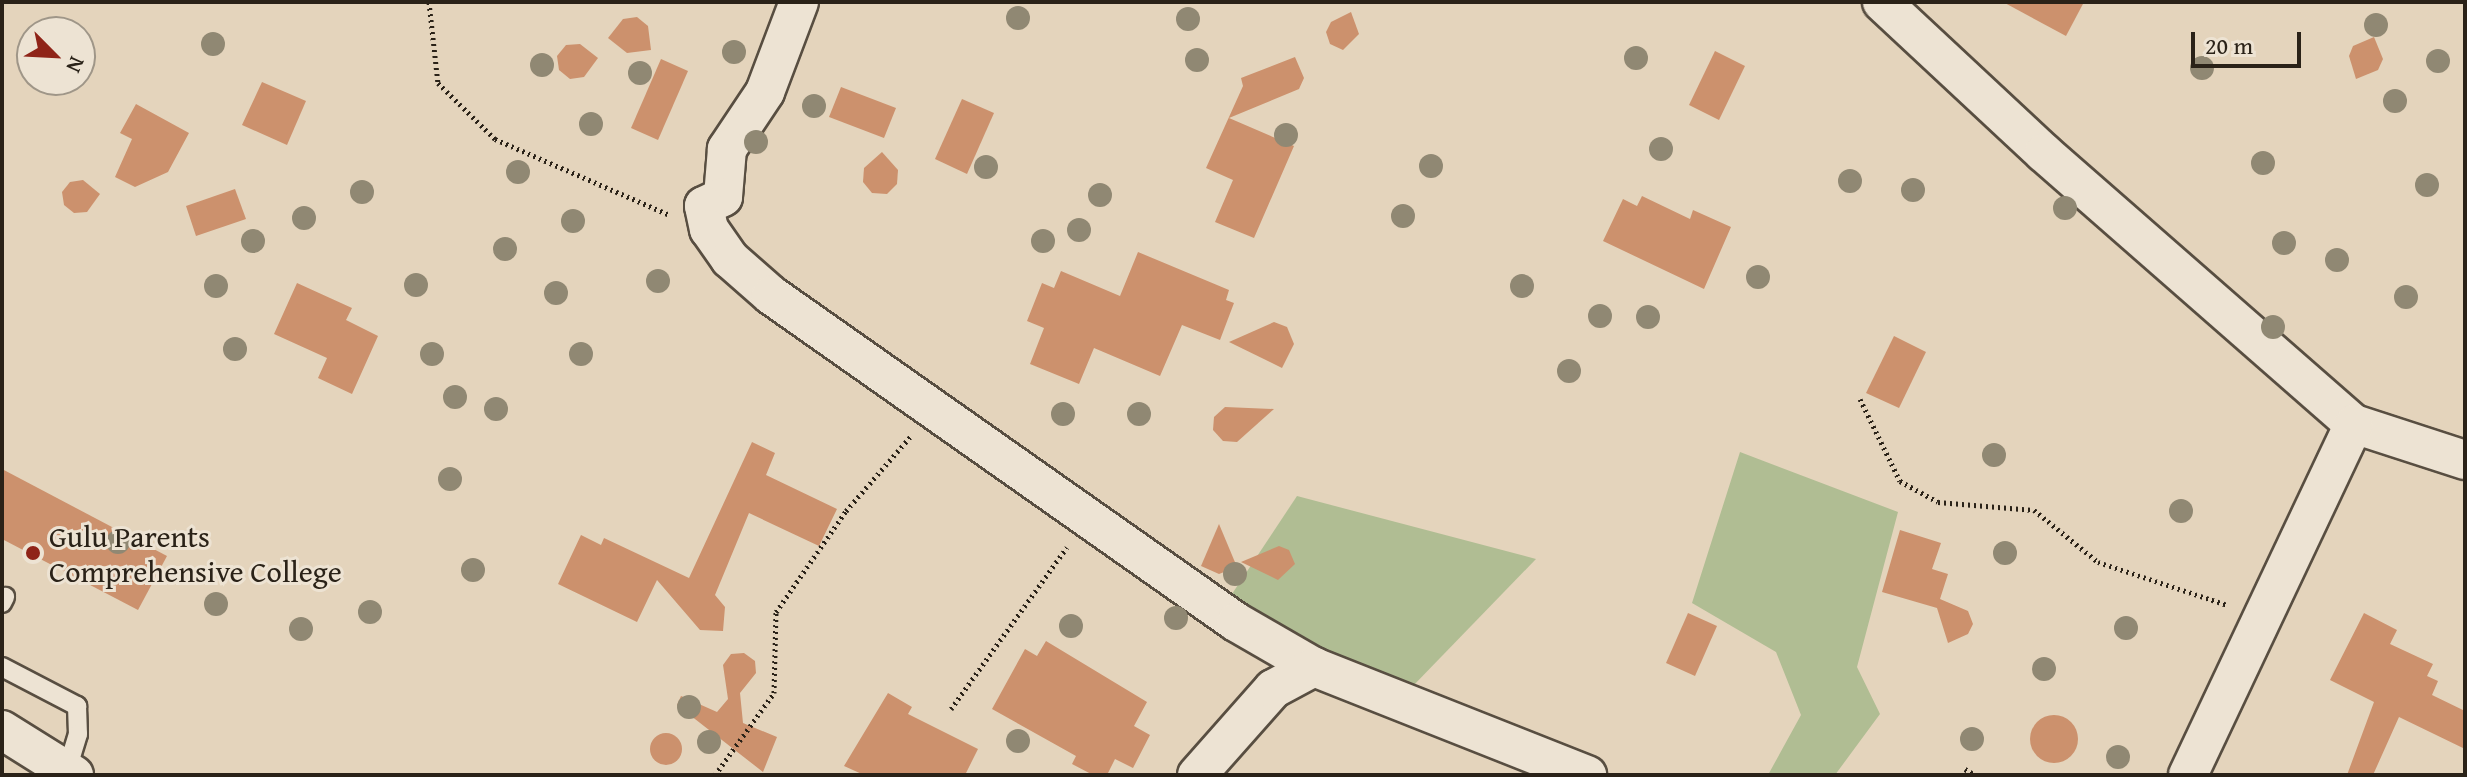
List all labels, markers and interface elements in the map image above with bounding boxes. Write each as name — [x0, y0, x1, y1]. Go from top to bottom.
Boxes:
north arrow — [16, 16, 96, 96]
scale bar — [2195, 16, 2305, 66]
text: 20 m — [2205, 28, 2253, 63]
text: N — [58, 52, 94, 78]
place label: Gulu Parents Comprehensive College — [49, 518, 342, 588]
marker: Gulu Parents Comprehensive College — [24, 544, 42, 562]

